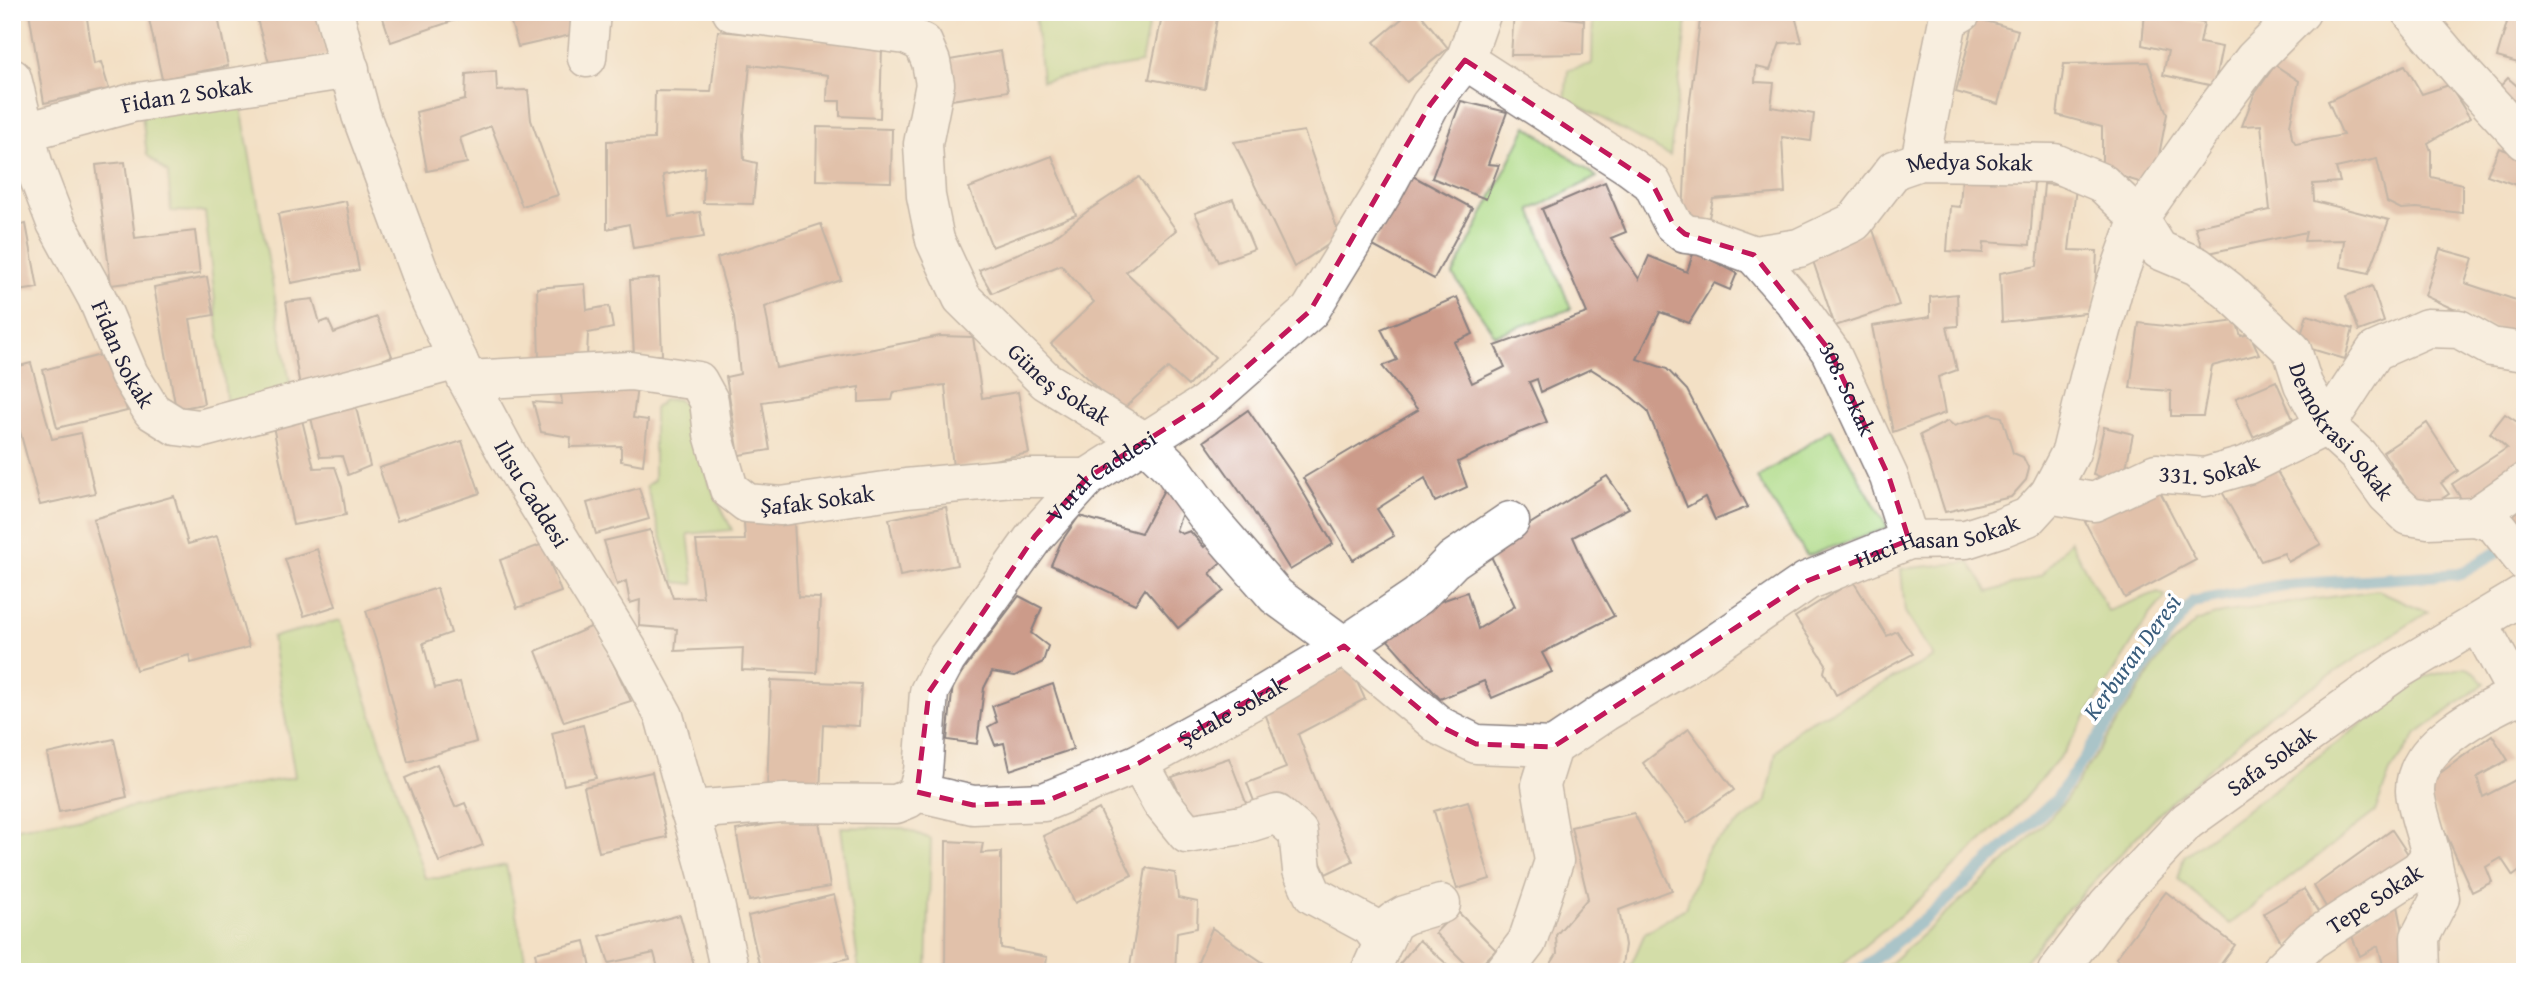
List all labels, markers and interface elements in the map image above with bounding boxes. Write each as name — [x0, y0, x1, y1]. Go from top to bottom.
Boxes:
street label: Fidan 2 Sokak — [117, 67, 255, 121]
street label: Medya Sokak — [1902, 143, 2033, 181]
street label: Fidan Sokak — [84, 295, 163, 414]
street label: 308. Sokak — [1812, 334, 1885, 441]
street label: Güneş Sokak — [1001, 335, 1117, 433]
street label: Demokrasi Sokak — [2281, 358, 2403, 507]
street label: Vural Caddesi — [1038, 421, 1163, 529]
street label: Ilısu Caddesi — [486, 434, 578, 554]
street label: 331. Sokak — [2158, 444, 2265, 493]
street label: Şafak Sokak — [759, 476, 877, 522]
street label: Haci Hasan Sokak — [1850, 505, 2024, 576]
water label: Kerburan Deresi — [2073, 587, 2189, 728]
street label: Şelale Sokak — [1172, 667, 1293, 754]
street label: Safa Sokak — [2220, 717, 2322, 804]
street label: Tepe Sokak — [2320, 855, 2429, 942]

